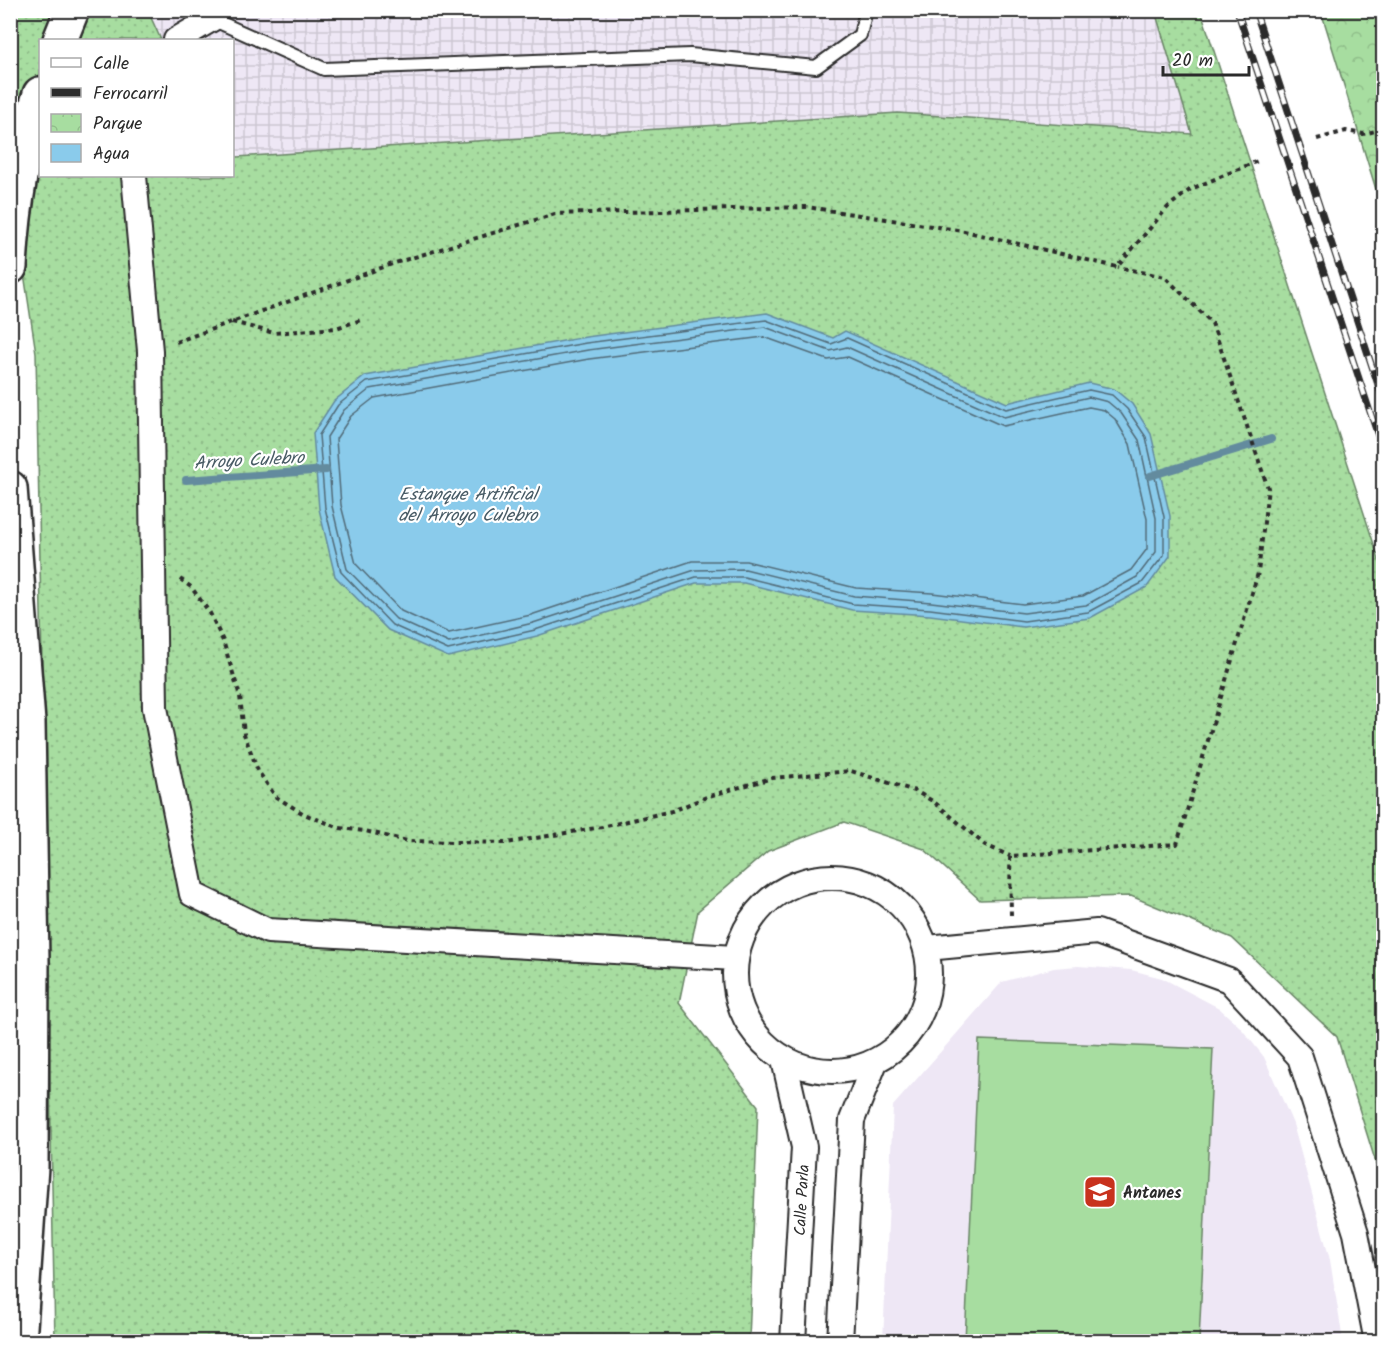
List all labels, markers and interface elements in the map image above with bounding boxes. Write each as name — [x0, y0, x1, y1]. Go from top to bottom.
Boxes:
legend — [39, 39, 234, 177]
scale bar — [1163, 39, 1248, 77]
text: 20 m — [1172, 47, 1213, 76]
text: Calle — [93, 50, 129, 79]
text: Ferrocarril — [93, 80, 168, 109]
text: Parque — [93, 110, 142, 139]
text: Agua — [93, 140, 130, 169]
water label: Arroyo Culebro — [193, 444, 307, 479]
water label: Estanque Artificial del Arroyo Culebro — [398, 481, 541, 531]
street label: Calle Parla — [788, 1164, 817, 1236]
school or university icon: Antanes — [1082, 1174, 1118, 1210]
place label: Antanes — [1123, 1181, 1182, 1206]

